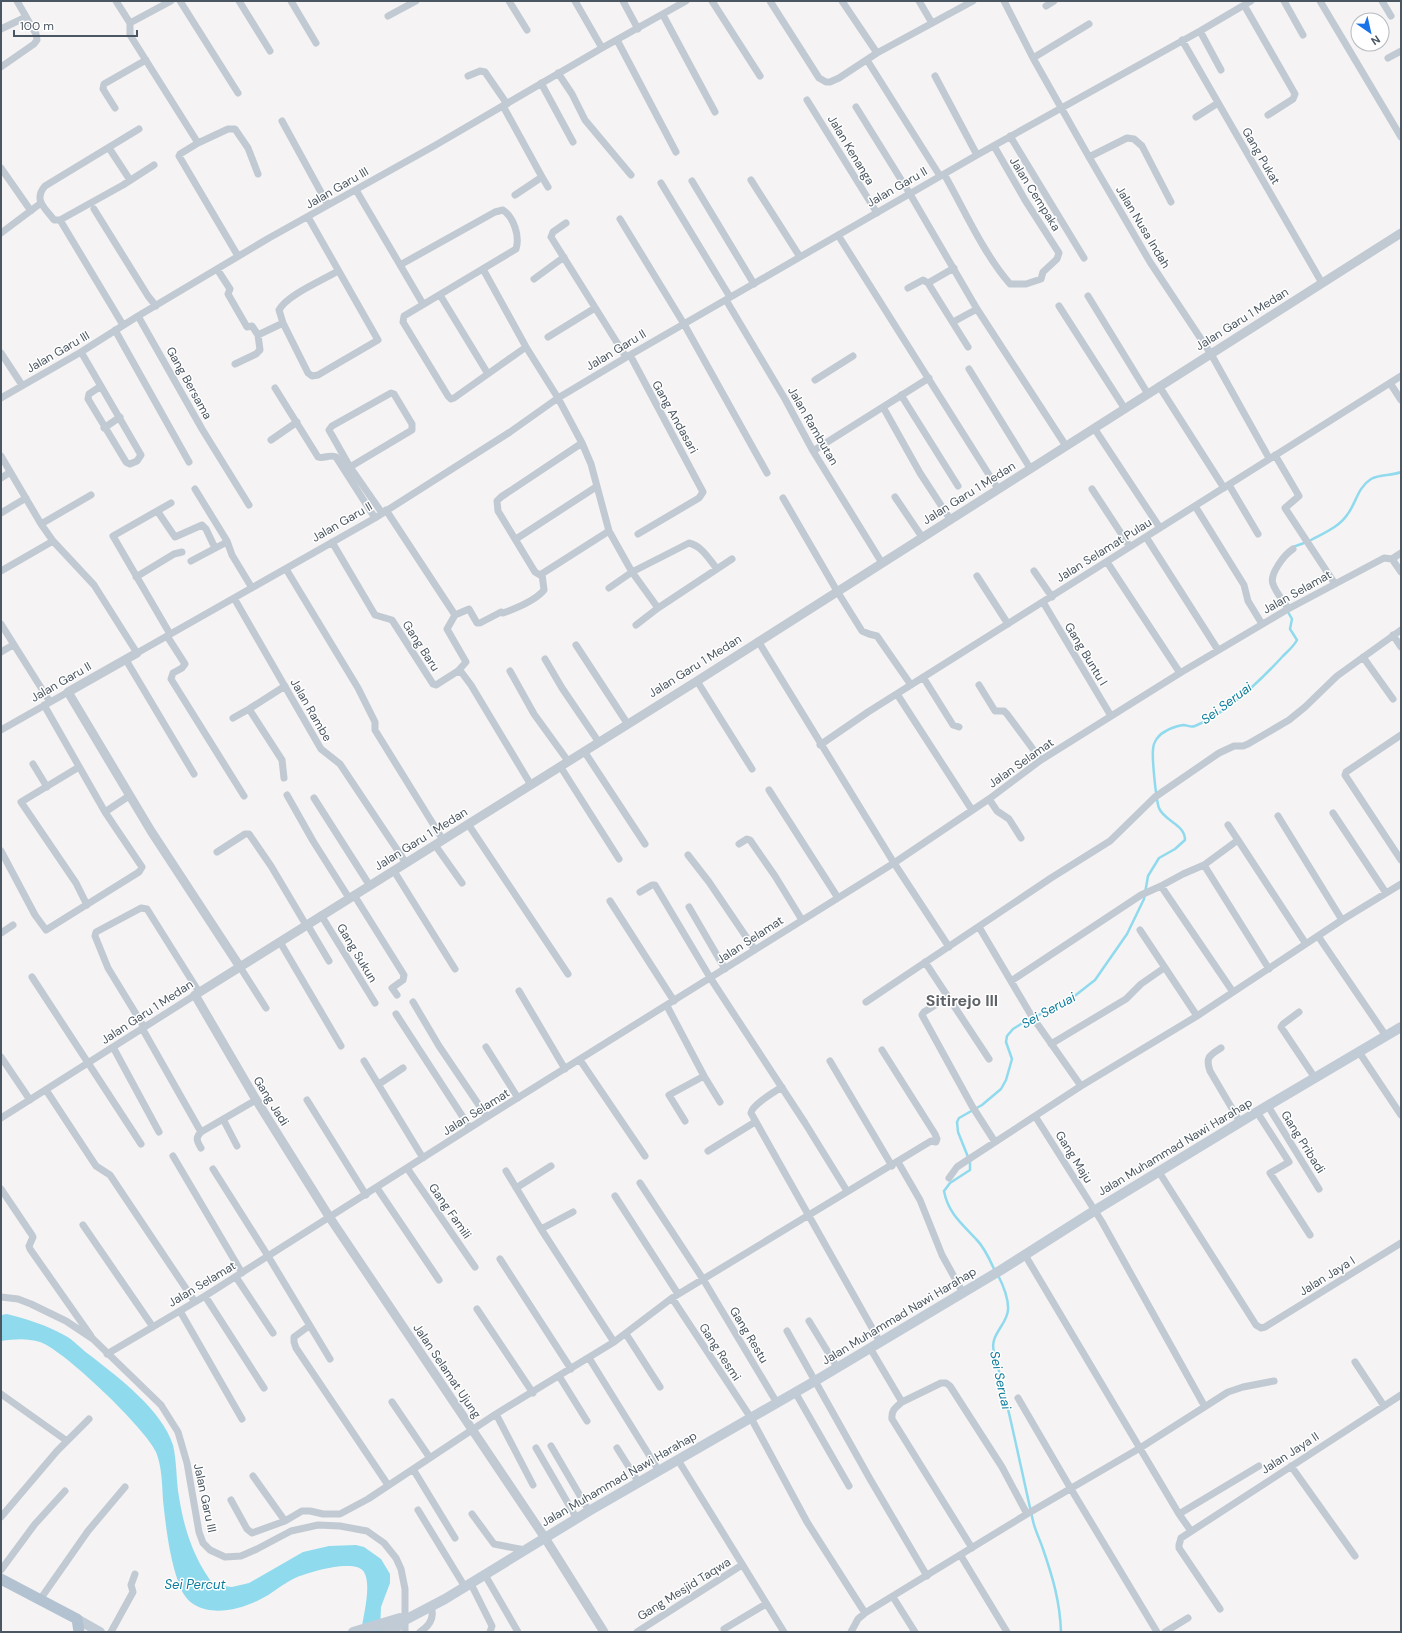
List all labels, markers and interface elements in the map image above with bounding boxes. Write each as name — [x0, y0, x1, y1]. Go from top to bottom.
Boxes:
scale bar — [14, 12, 137, 38]
north arrow — [1350, 12, 1390, 52]
text: 100 m — [20, 18, 54, 34]
text: N — [1368, 32, 1383, 48]
street label: Jalan Kenanga — [824, 112, 878, 188]
street label: Gang Pukat — [1238, 125, 1284, 188]
street label: Jalan Cempaka — [1006, 154, 1064, 234]
street label: Jalan Garu III — [303, 163, 371, 213]
street label: Jalan Garu II — [864, 163, 930, 211]
street label: Jalan Nusa Indah — [1112, 183, 1174, 271]
street label: Jalan Garu 1 Medan — [1192, 284, 1292, 354]
street label: Jalan Garu II — [583, 326, 649, 374]
street label: Jalan Garu III — [24, 327, 92, 377]
street label: Gang Bersama — [162, 344, 216, 422]
street label: Gang Andasari — [648, 378, 702, 456]
street label: Jalan Rambutan — [784, 384, 842, 468]
street label: Jalan Garu 1 Medan — [919, 458, 1019, 528]
street label: Jalan Garu II — [309, 498, 375, 546]
street label: Jalan Selamat Pulau — [1053, 514, 1155, 586]
street label: Jalan Selamat — [1260, 566, 1335, 618]
street label: Gang Baru — [399, 618, 443, 675]
street label: Gang Buntu I — [1061, 619, 1111, 689]
street label: Jalan Garu 1 Medan — [645, 631, 745, 701]
street label: Jalan Garu II — [28, 658, 94, 706]
street label: Jalan Rambe — [286, 676, 336, 745]
water label: Sei Seruai — [1197, 678, 1256, 728]
street label: Jalan Selamat — [985, 734, 1057, 792]
street label: Jalan Garu 1 Medan — [371, 804, 471, 874]
street label: Jalan Selamat — [714, 912, 787, 968]
street label: Gang Sukun — [333, 921, 381, 986]
street label: Jalan Garu 1 Medan — [98, 976, 196, 1048]
water label: Sei Seruai — [1018, 988, 1079, 1032]
district label: Sitirejo III — [926, 990, 998, 1011]
street label: Gang Jadi — [250, 1073, 293, 1129]
street label: Jalan Selamat — [439, 1085, 513, 1139]
street label: Jalan Muhammad Nawi Harahap — [1095, 1094, 1255, 1200]
street label: Gang Pribadi — [1277, 1108, 1329, 1176]
street label: Gang Maju — [1052, 1128, 1096, 1186]
street label: Gang Famili — [425, 1180, 475, 1242]
street label: Jalan Jaya I — [1296, 1253, 1358, 1299]
street label: Jalan Selamat — [165, 1257, 239, 1311]
street label: Jalan Muhammad Nawi Harahap — [819, 1263, 979, 1369]
street label: Gang Restu — [726, 1304, 772, 1366]
street label: Gang Resmi — [695, 1320, 745, 1384]
street label: Jalan Selamat Ujung — [409, 1321, 485, 1422]
water label: Sei Seruai — [986, 1349, 1015, 1412]
street label: Jalan Muhammad Nawi Harahap — [538, 1428, 700, 1530]
street label: Jalan Jaya II — [1258, 1428, 1322, 1478]
street label: Jalan Garu III — [190, 1462, 220, 1534]
street label: Gang Mesjid Taqwa — [634, 1554, 734, 1624]
water label: Sei Percut — [164, 1576, 227, 1593]

